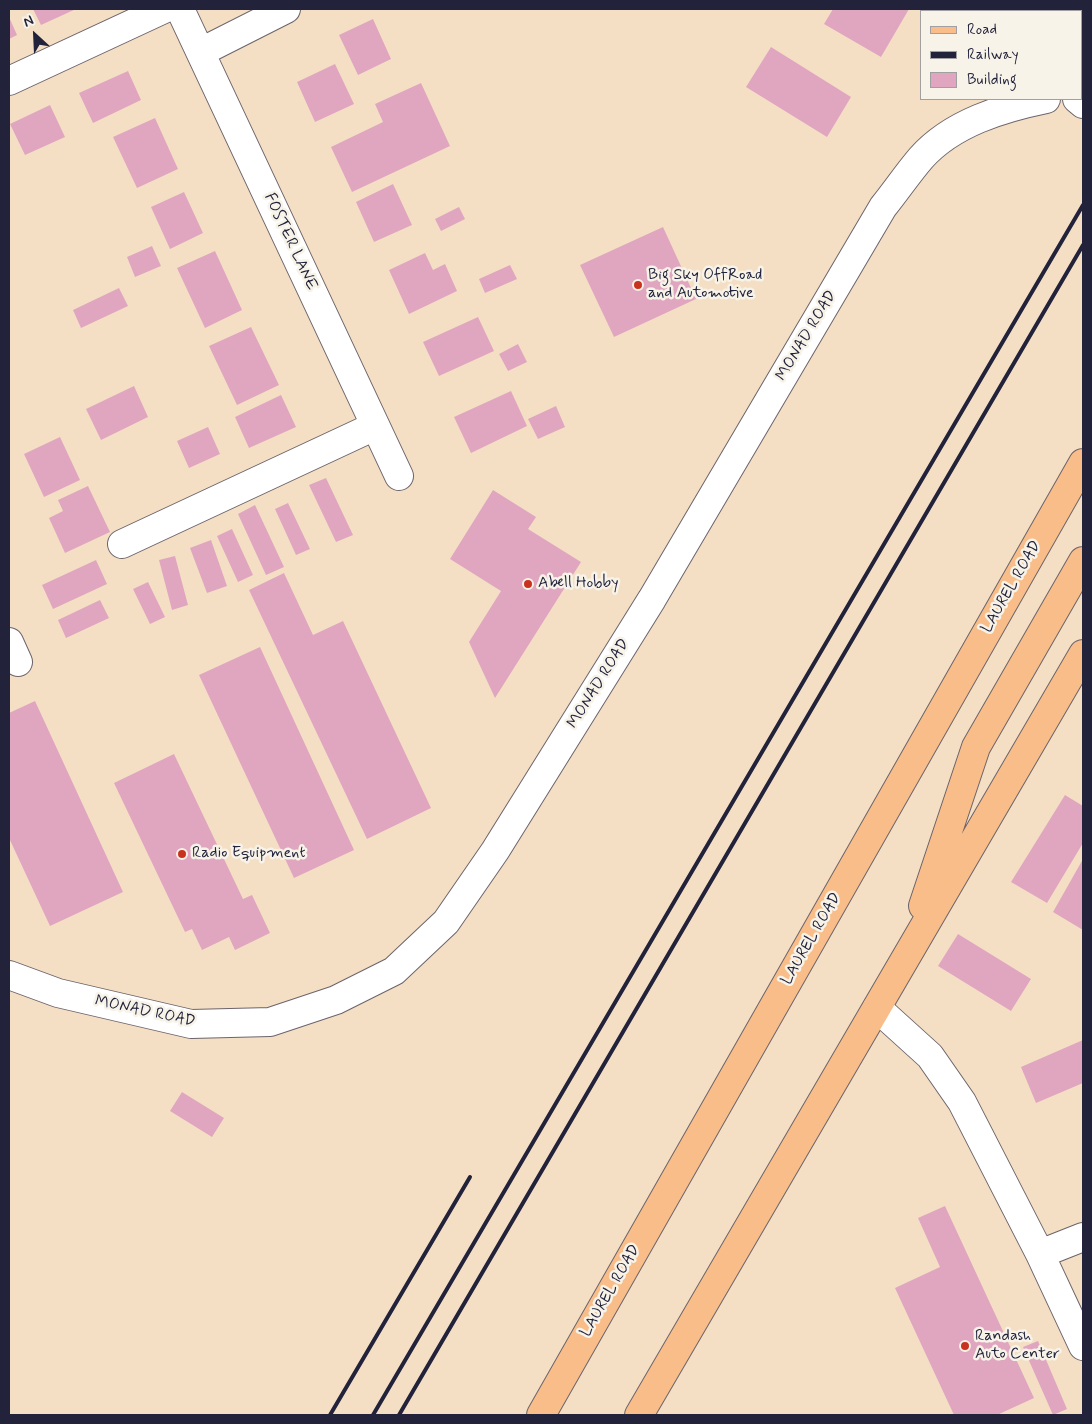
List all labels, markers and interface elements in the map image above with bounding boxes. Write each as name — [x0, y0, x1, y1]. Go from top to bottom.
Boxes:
north arrow — [10, 10, 60, 60]
legend — [920, 10, 1082, 100]
text: N — [21, 11, 37, 32]
text: Road — [967, 20, 997, 40]
text: Railway — [967, 45, 1019, 65]
text: Building — [967, 70, 1017, 90]
street label: FOSTER LANE — [259, 190, 321, 294]
place label: Big Sky OffRoad and Automotive — [648, 266, 762, 304]
marker: Big Sky OffRoad and Automotive — [632, 279, 644, 291]
street label: MONAD ROAD — [772, 287, 842, 385]
street label: LAUREL ROAD — [978, 537, 1046, 637]
place label: Abell Hobby — [538, 574, 619, 594]
marker: Abell Hobby — [522, 578, 534, 590]
street label: MONAD ROAD — [564, 636, 634, 732]
place label: Radio Equipment — [192, 844, 305, 864]
marker: Radio Equipment — [176, 848, 188, 860]
street label: LAUREL ROAD — [778, 889, 846, 989]
street label: MONAD ROAD — [93, 992, 197, 1032]
street label: LAUREL ROAD — [577, 1241, 645, 1341]
place label: Randash Auto Center — [975, 1327, 1060, 1365]
marker: Randash Auto Center — [959, 1340, 971, 1352]

